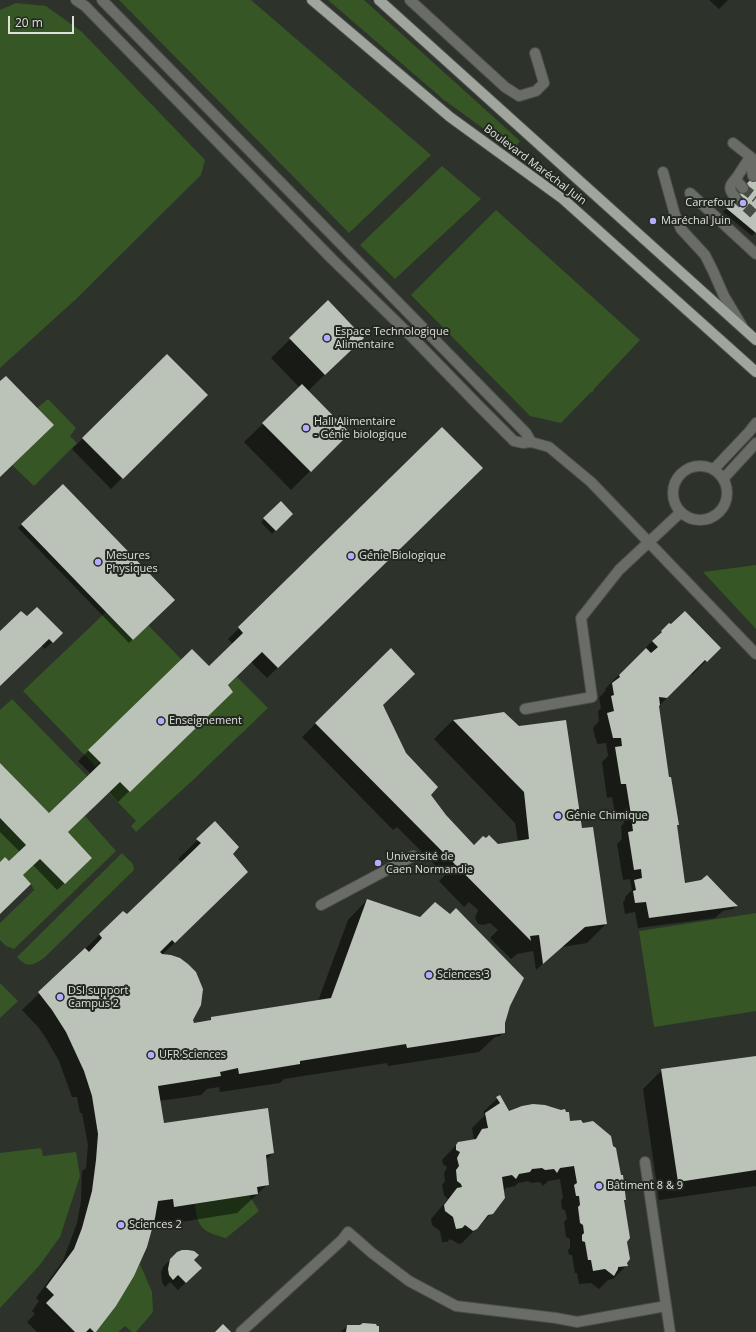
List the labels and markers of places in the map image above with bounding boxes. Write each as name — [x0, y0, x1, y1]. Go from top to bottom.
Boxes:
place label: Carrefour — [685, 196, 735, 210]
marker: Carrefour — [738, 198, 748, 208]
place label: Maréchal Juin — [661, 214, 731, 228]
marker: Maréchal Juin — [648, 216, 658, 226]
place label: Espace Technologique Alimentaire — [335, 325, 449, 351]
marker: Espace Technologique Alimentaire — [322, 333, 332, 343]
place label: Hall Alimentaire - Génie biologique — [314, 415, 407, 441]
marker: Hall Alimentaire - Génie biologique — [301, 423, 311, 433]
place label: Mesures Physiques — [106, 549, 158, 575]
place label: Génie Biologique — [359, 549, 446, 563]
marker: Génie Biologique — [346, 551, 356, 561]
marker: Mesures Physiques — [93, 557, 103, 567]
place label: Enseignement — [169, 714, 242, 728]
marker: Enseignement — [156, 716, 166, 726]
place label: Génie Chimique — [566, 809, 648, 823]
marker: Génie Chimique — [553, 811, 563, 821]
place label: Université de Caen Normandie — [386, 850, 473, 876]
marker: Université de Caen Normandie — [373, 858, 383, 868]
place label: Sciences 3 — [437, 968, 490, 982]
marker: Sciences 3 — [424, 970, 434, 980]
place label: DSI support Campus 2 — [68, 984, 128, 1010]
marker: DSI support Campus 2 — [55, 992, 65, 1002]
place label: UFR Sciences — [159, 1048, 226, 1062]
marker: UFR Sciences — [146, 1050, 156, 1060]
place label: Bâtiment 8 & 9 — [607, 1179, 683, 1193]
marker: Bâtiment 8 & 9 — [594, 1181, 604, 1191]
place label: Sciences 2 — [129, 1218, 182, 1232]
marker: Sciences 2 — [116, 1220, 126, 1230]

